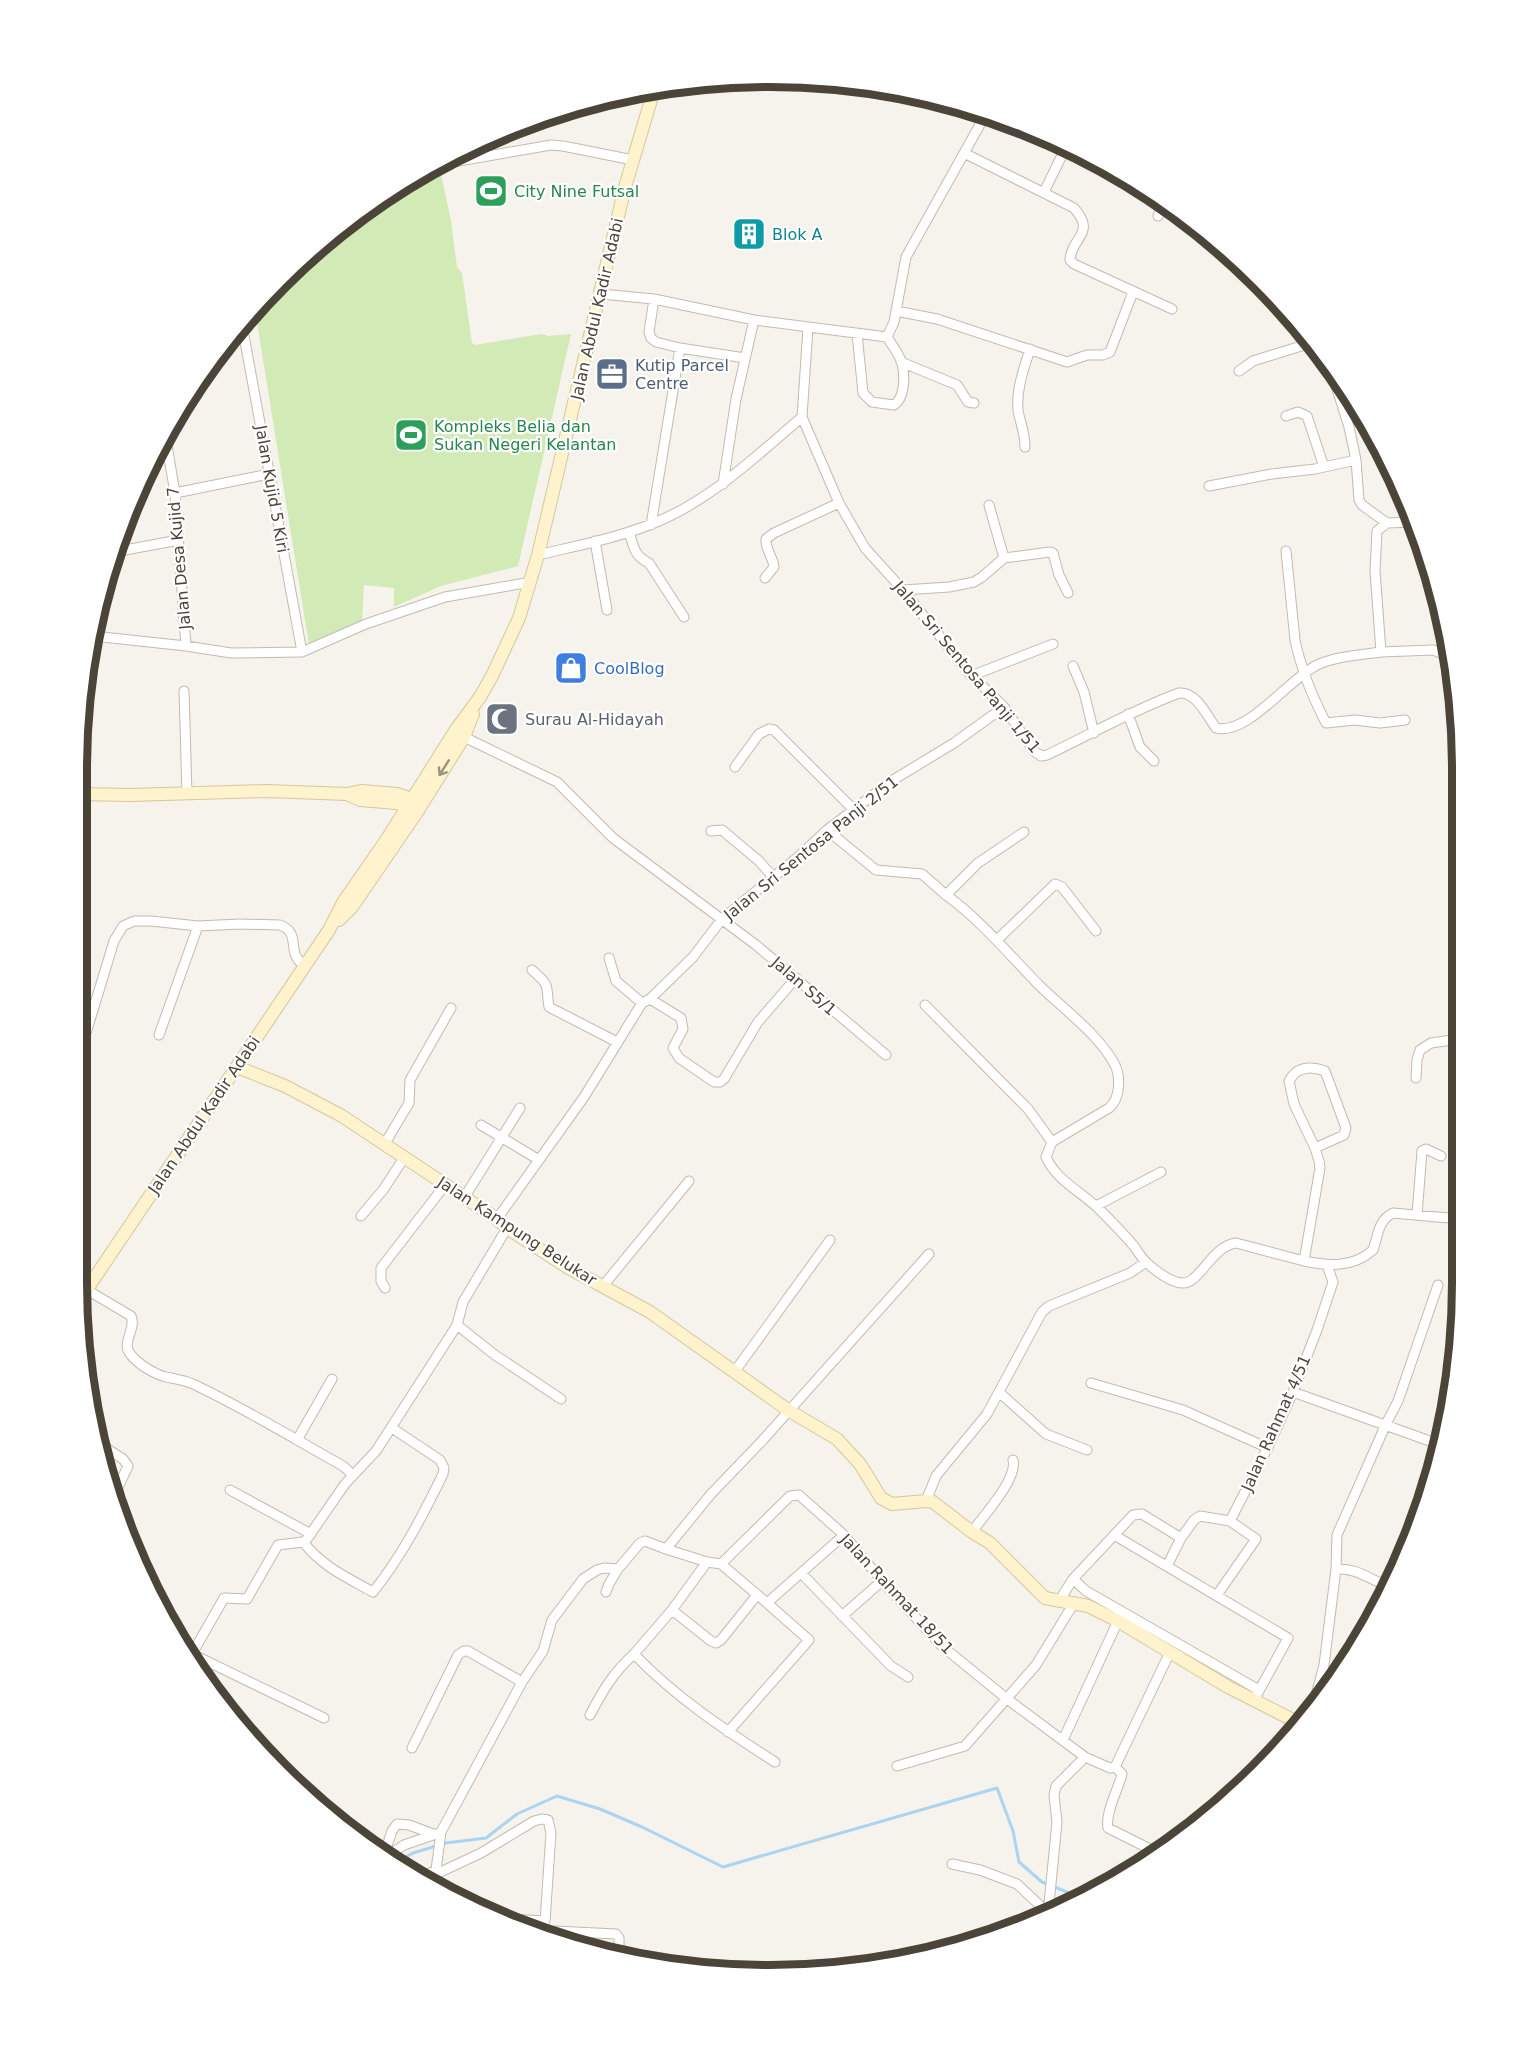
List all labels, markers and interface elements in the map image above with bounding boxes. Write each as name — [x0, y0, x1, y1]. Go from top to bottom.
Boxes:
sports icon: City Nine Futsal — [473, 173, 509, 209]
place label: City Nine Futsal — [514, 182, 639, 201]
street label: Jalan Abdul Kadir Adabi — [567, 216, 627, 403]
building icon: Blok A — [731, 216, 767, 252]
place label: Blok A — [772, 225, 823, 244]
office icon: Kutip Parcel Centre — [594, 356, 630, 392]
place label: Kutip Parcel Centre — [635, 356, 729, 393]
sports icon: Kompleks Belia dan Sukan Negeri Kelantan — [393, 417, 429, 453]
place label: Kompleks Belia dan Sukan Negeri Kelantan — [434, 417, 616, 454]
street label: Jalan Kujid 5 Kiri — [251, 423, 293, 554]
street label: Jalan Desa Kujid 7 — [163, 486, 195, 631]
street label: Jalan Sri Sentosa Panji 1/51 — [889, 576, 1044, 757]
shop icon: CoolBlog — [553, 650, 589, 686]
place label: CoolBlog — [594, 659, 665, 678]
mosque icon: Surau Al-Hidayah — [484, 701, 520, 737]
place label: Surau Al-Hidayah — [525, 710, 664, 729]
one-way arrow — [438, 759, 450, 776]
street label: Jalan Sri Sentosa Panji 2/51 — [719, 772, 902, 925]
street label: Jalan S5/1 — [767, 952, 840, 1019]
street label: Jalan Abdul Kadir Adabi — [143, 1032, 264, 1198]
street label: Jalan Kampung Belukar — [433, 1172, 601, 1290]
street label: Jalan Rahmat 4/51 — [1237, 1352, 1315, 1495]
street label: Jalan Rahmat 18/51 — [836, 1529, 958, 1658]

